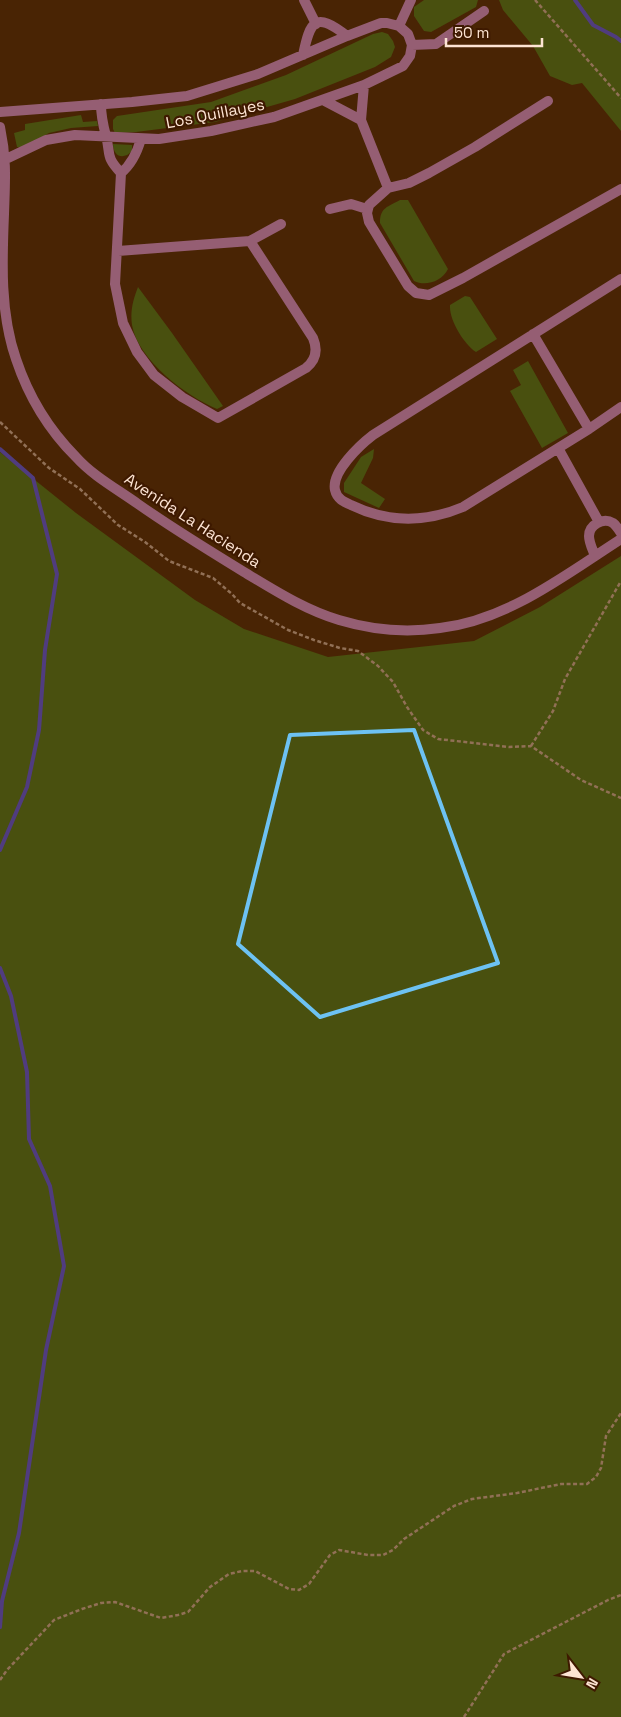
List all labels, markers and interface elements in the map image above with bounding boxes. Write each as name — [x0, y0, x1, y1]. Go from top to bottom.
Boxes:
scale bar — [446, 15, 542, 47]
text: 50 m — [454, 23, 489, 42]
street label: Los Quillayes — [164, 94, 266, 133]
street label: Avenida La Hacienda — [120, 468, 265, 572]
north arrow — [556, 1652, 606, 1702]
text: N — [582, 1675, 602, 1692]

